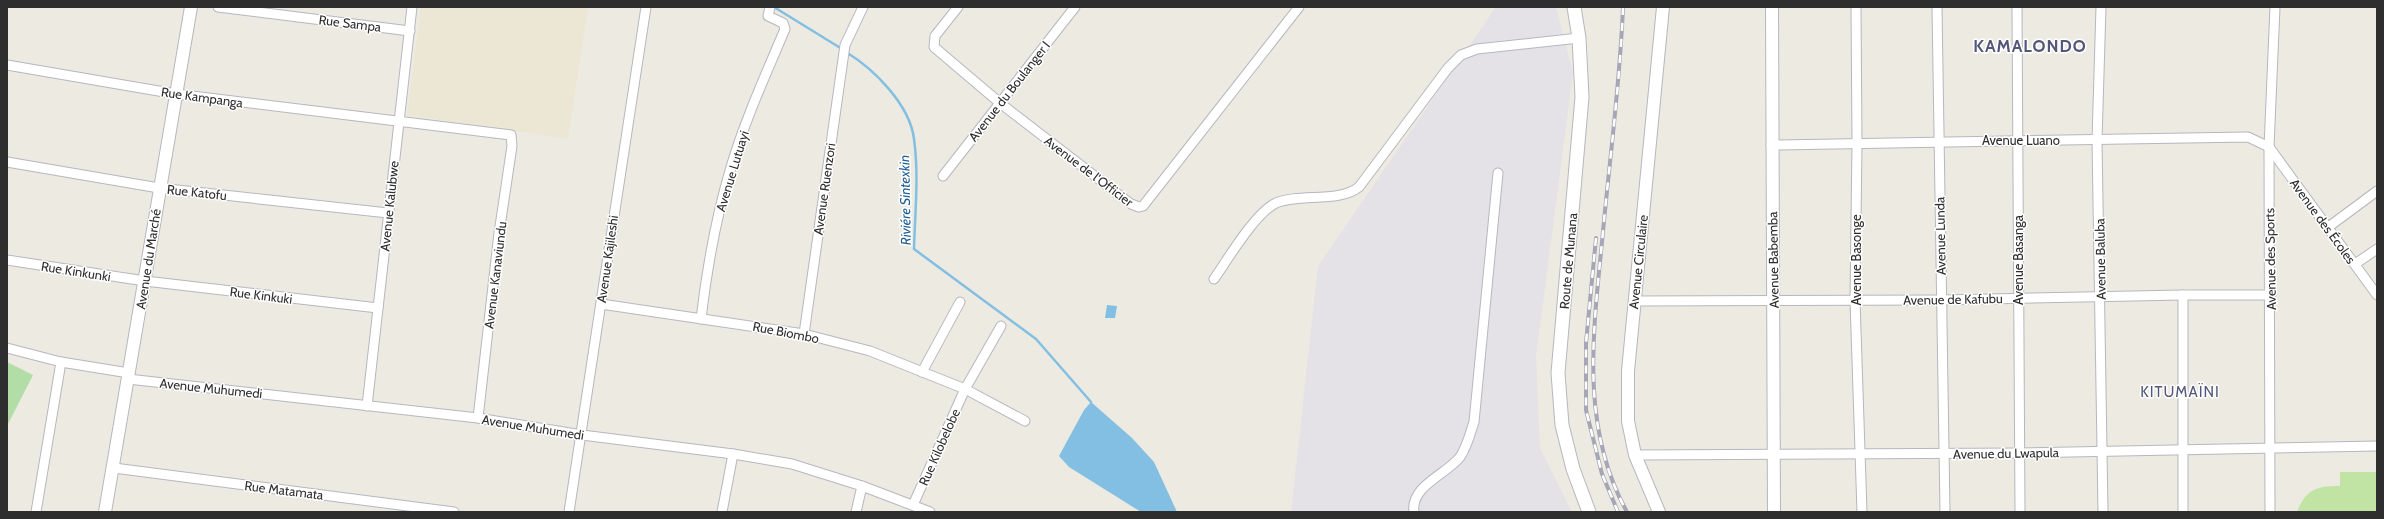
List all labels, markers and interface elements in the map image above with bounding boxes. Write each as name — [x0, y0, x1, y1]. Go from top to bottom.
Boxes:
street label: Rue Sampa — [318, 11, 383, 35]
district label: KAMALONDO — [1973, 36, 2087, 56]
street label: Avenue du Boulanger I — [965, 38, 1053, 144]
street label: Rue Kampanga — [160, 83, 245, 111]
street label: Avenue Lutuayi — [712, 129, 752, 213]
street label: Avenue de l'Officier — [1042, 132, 1137, 210]
street label: Avenue Luano — [1982, 132, 2060, 148]
street label: Avenue Ruenzori — [810, 142, 838, 236]
water label: Riviére Sintexkin — [895, 155, 915, 245]
street label: Avenue Kalubwe — [376, 160, 402, 252]
street label: Avenue des Écoles — [2287, 175, 2360, 267]
street label: Rue Katofu — [166, 181, 228, 203]
street label: Avenue Lunda — [1931, 196, 1949, 275]
street label: Avenue du Marché — [132, 207, 164, 310]
street label: Avenue des Sports — [2261, 207, 2279, 310]
street label: Route de Munana — [1556, 211, 1580, 310]
street label: Avenue Babemba — [1764, 211, 1782, 309]
street label: Avenue Kajileshi — [593, 214, 622, 304]
street label: Avenue Circulaire — [1625, 214, 1651, 310]
street label: Avenue Basonge — [1848, 214, 1864, 306]
street label: Avenue Basanga — [2010, 214, 2026, 305]
street label: Avenue Baluba — [2091, 217, 2109, 300]
street label: Avenue Kanaviundu — [480, 220, 510, 330]
street label: Rue Kinkunki — [40, 258, 112, 284]
street label: Rue Kinkuki — [229, 283, 293, 307]
street label: Avenue de Kafubu — [1903, 290, 2003, 308]
street label: Rue Biombo — [751, 318, 821, 346]
street label: Avenue Muhumedi — [159, 375, 263, 401]
district label: KITUMAÏNI — [2140, 383, 2220, 401]
street label: Rue Kilobelobe — [915, 406, 963, 488]
street label: Avenue Muhumedi — [481, 411, 585, 443]
street label: Avenue du Lwapula — [1953, 444, 2060, 462]
street label: Rue Matamata — [244, 477, 325, 503]

